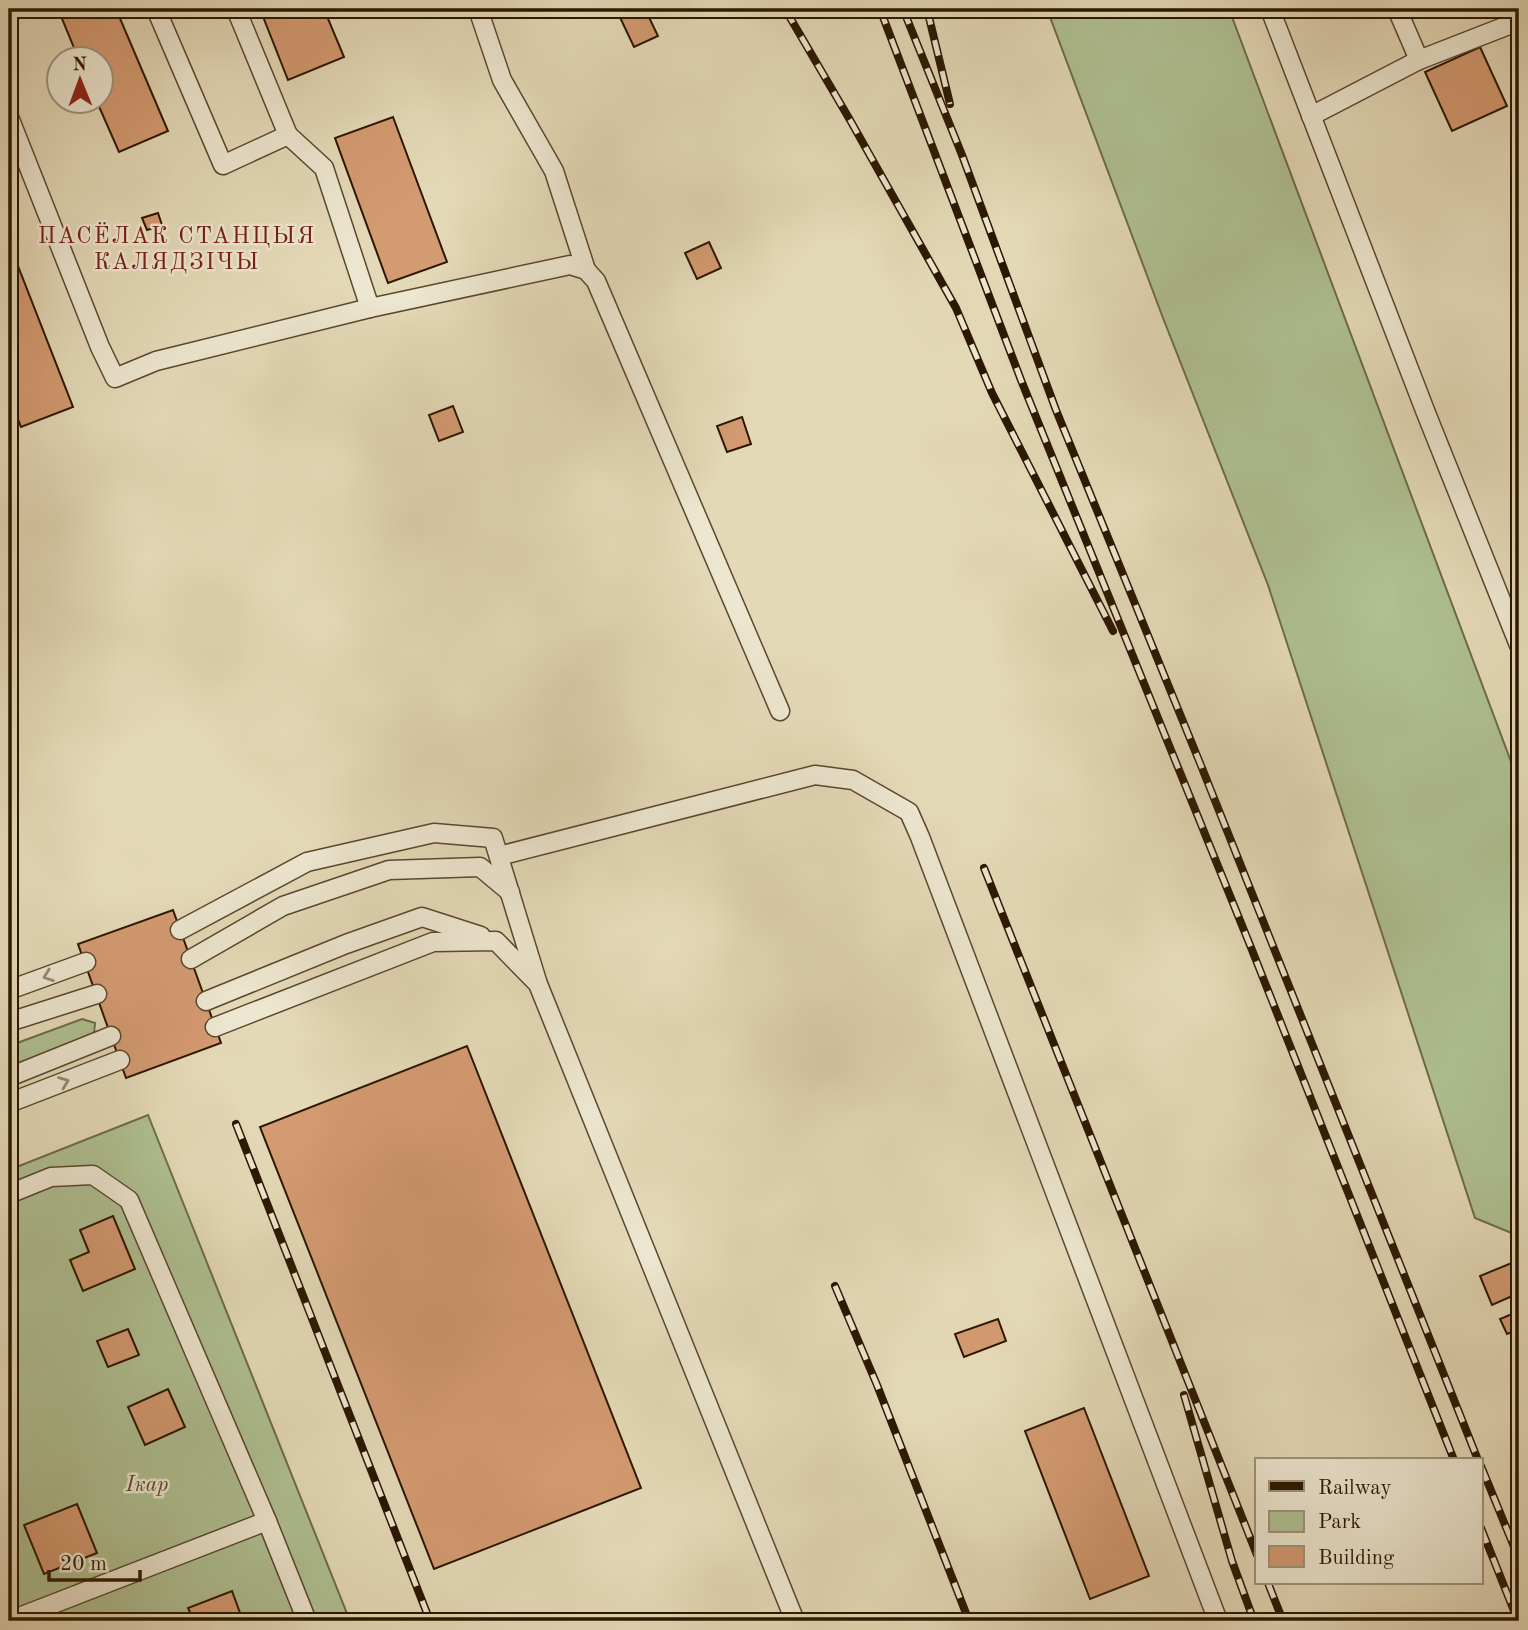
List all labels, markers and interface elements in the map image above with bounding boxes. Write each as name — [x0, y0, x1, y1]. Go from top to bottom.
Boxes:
north arrow — [46, 46, 116, 116]
text: N — [72, 56, 88, 75]
district label: ПАСЁЛАК СТАНЦЫЯ КАЛЯДЗІЧЫ — [38, 222, 316, 274]
one-way arrow — [42, 968, 54, 982]
one-way arrow — [58, 1076, 70, 1090]
legend — [1255, 1458, 1482, 1584]
park label: Ікар — [125, 1475, 168, 1496]
text: Railway — [1318, 1478, 1392, 1499]
text: Park — [1318, 1512, 1361, 1533]
scale bar — [49, 1539, 140, 1583]
text: Building — [1318, 1548, 1395, 1569]
text: 20 m — [60, 1554, 107, 1575]

